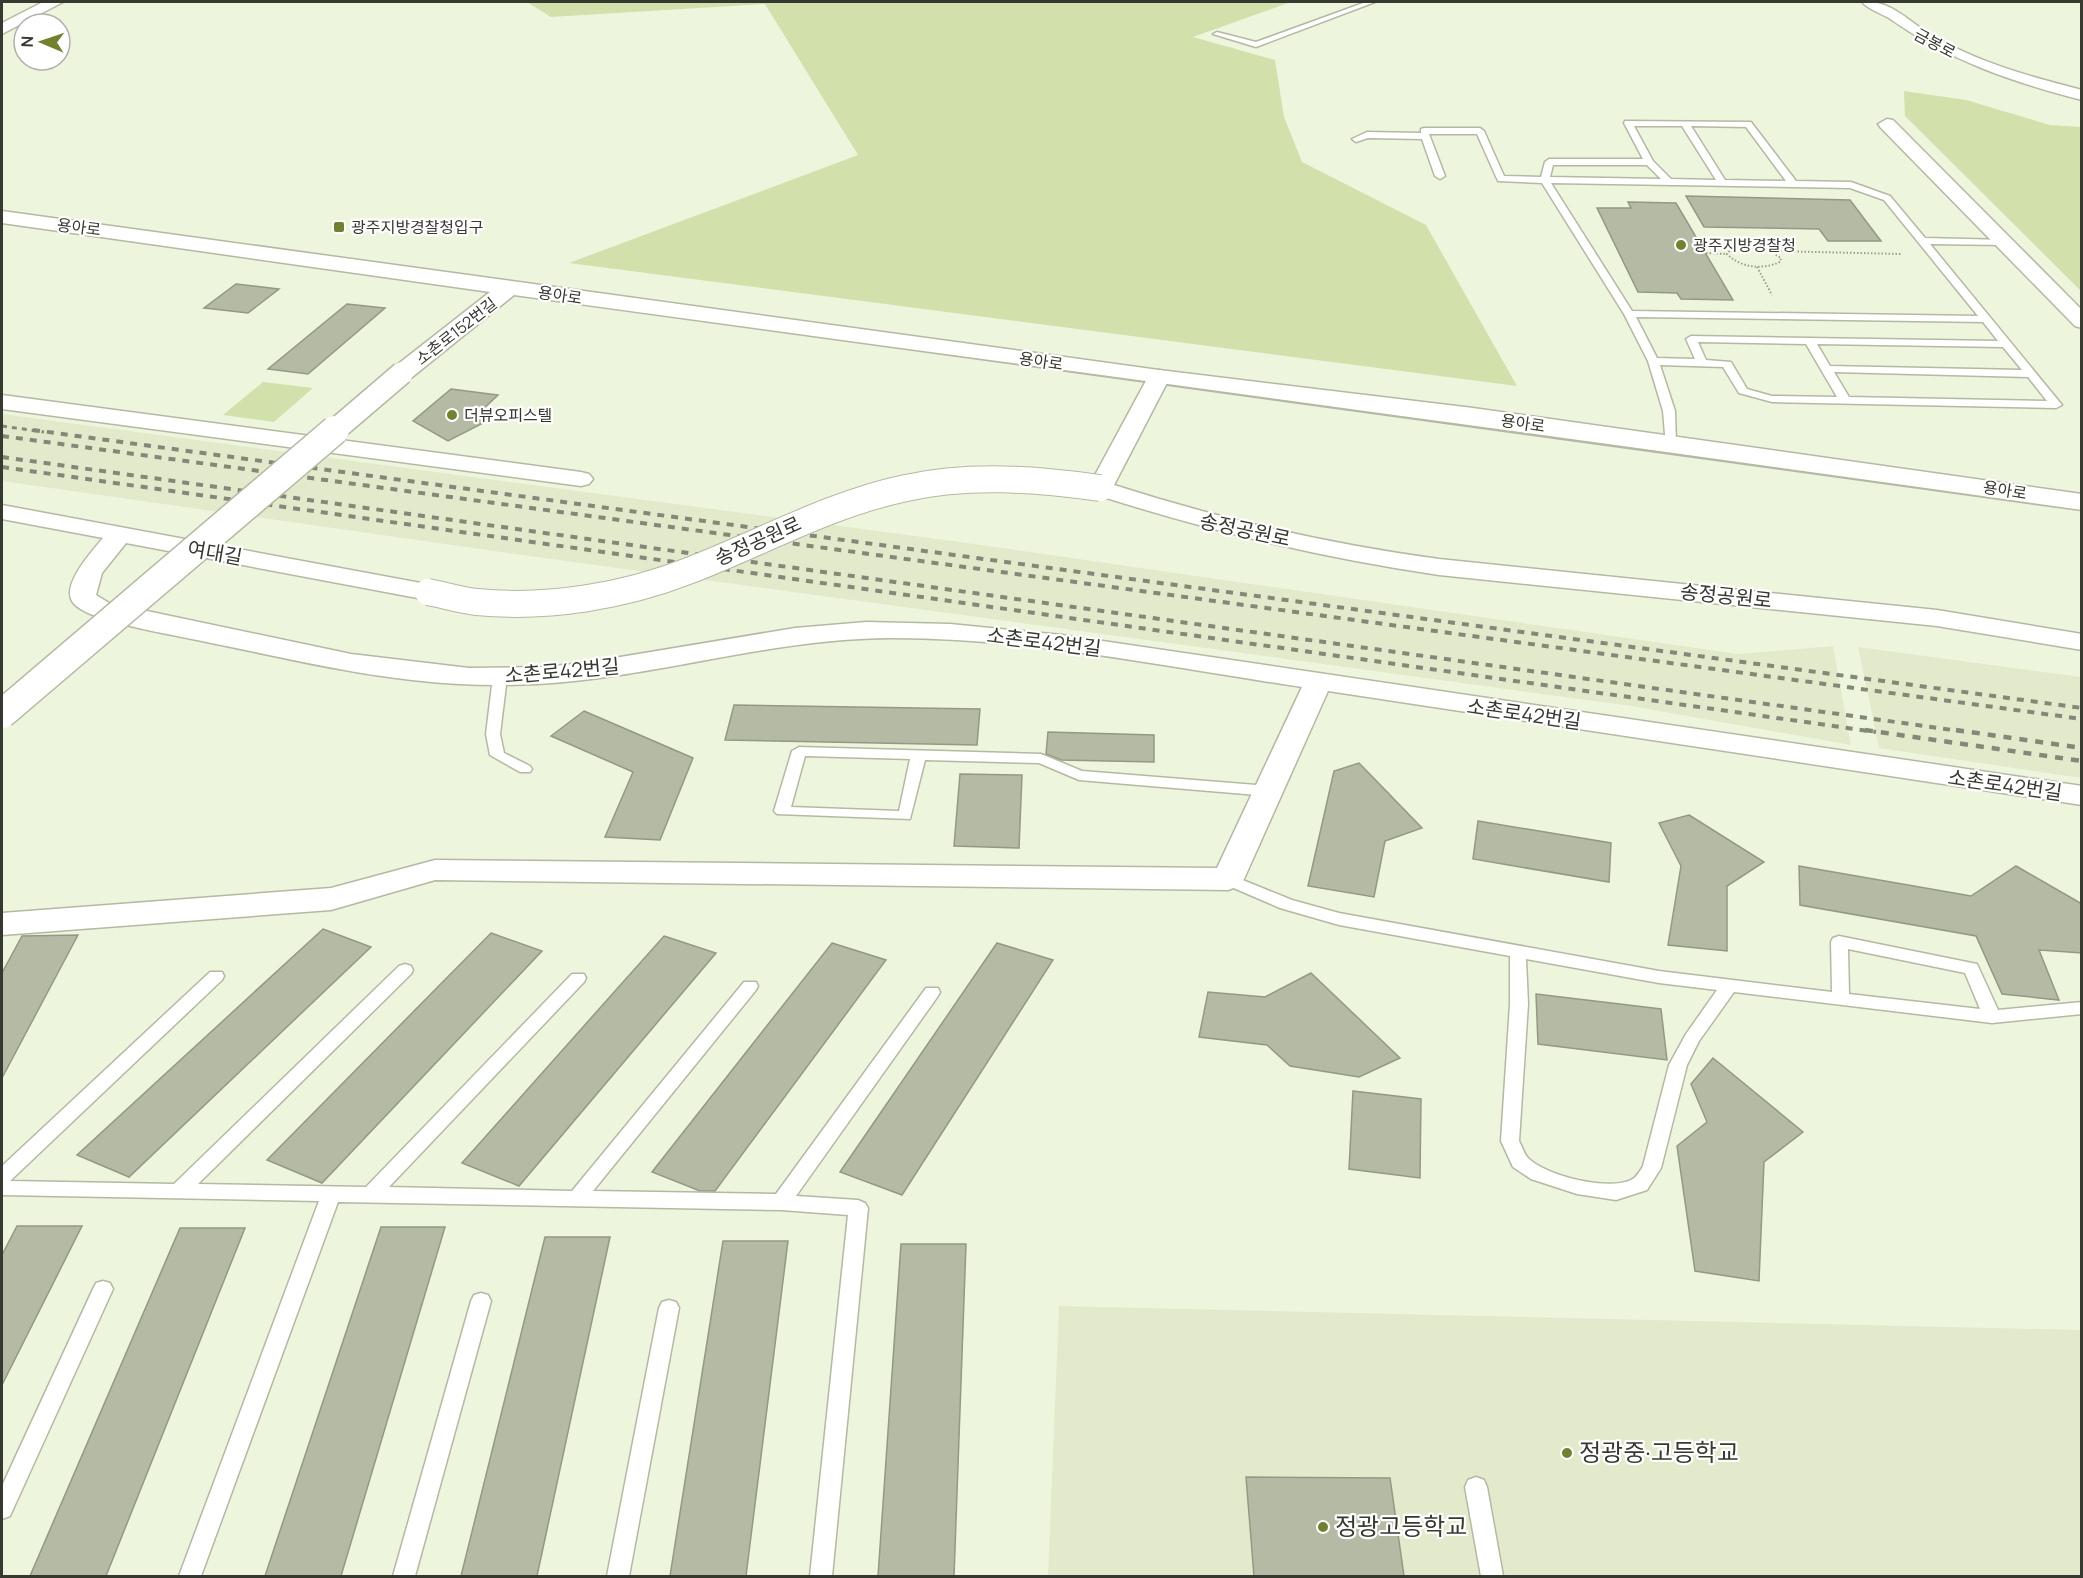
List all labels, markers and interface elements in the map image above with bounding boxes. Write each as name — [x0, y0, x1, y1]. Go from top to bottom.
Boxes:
north arrow — [12, 12, 72, 72]
street label: 금봉로 — [1910, 23, 1960, 63]
text: N — [16, 35, 38, 48]
street label: 용아로 — [56, 213, 103, 241]
place label: 광주지방경찰청입구 — [351, 216, 483, 238]
marker: 광주지방경찰청입구 — [332, 220, 346, 234]
place label: 광주지방경찰청 — [1693, 234, 1796, 256]
marker: 광주지방경찰청 — [1674, 238, 1688, 252]
street label: 용아로 — [537, 281, 584, 309]
street label: 소촌로152번길 — [411, 292, 501, 370]
street label: 용아로 — [1018, 347, 1065, 375]
place label: 더뷰오피스텔 — [464, 404, 552, 426]
marker: 더뷰오피스텔 — [445, 408, 459, 422]
street label: 용아로 — [1500, 409, 1547, 437]
street label: 용아로 — [1981, 476, 2029, 504]
street label: 송정공원로 — [1197, 507, 1293, 552]
street label: 송정공원로 — [710, 510, 805, 572]
street label: 여대길 — [186, 534, 245, 571]
street label: 송정공원로 — [1679, 577, 1773, 614]
street label: 소촌로42번길 — [985, 621, 1103, 662]
street label: 소촌로42번길 — [503, 652, 621, 689]
street label: 소촌로42번길 — [1465, 692, 1583, 735]
street label: 소촌로42번길 — [1946, 763, 2064, 806]
place label: 정광중·고등학교 — [1579, 1435, 1739, 1468]
marker: 정광중·고등학교 — [1560, 1446, 1574, 1460]
place label: 정광고등학교 — [1335, 1509, 1467, 1542]
marker: 정광고등학교 — [1316, 1520, 1330, 1534]

